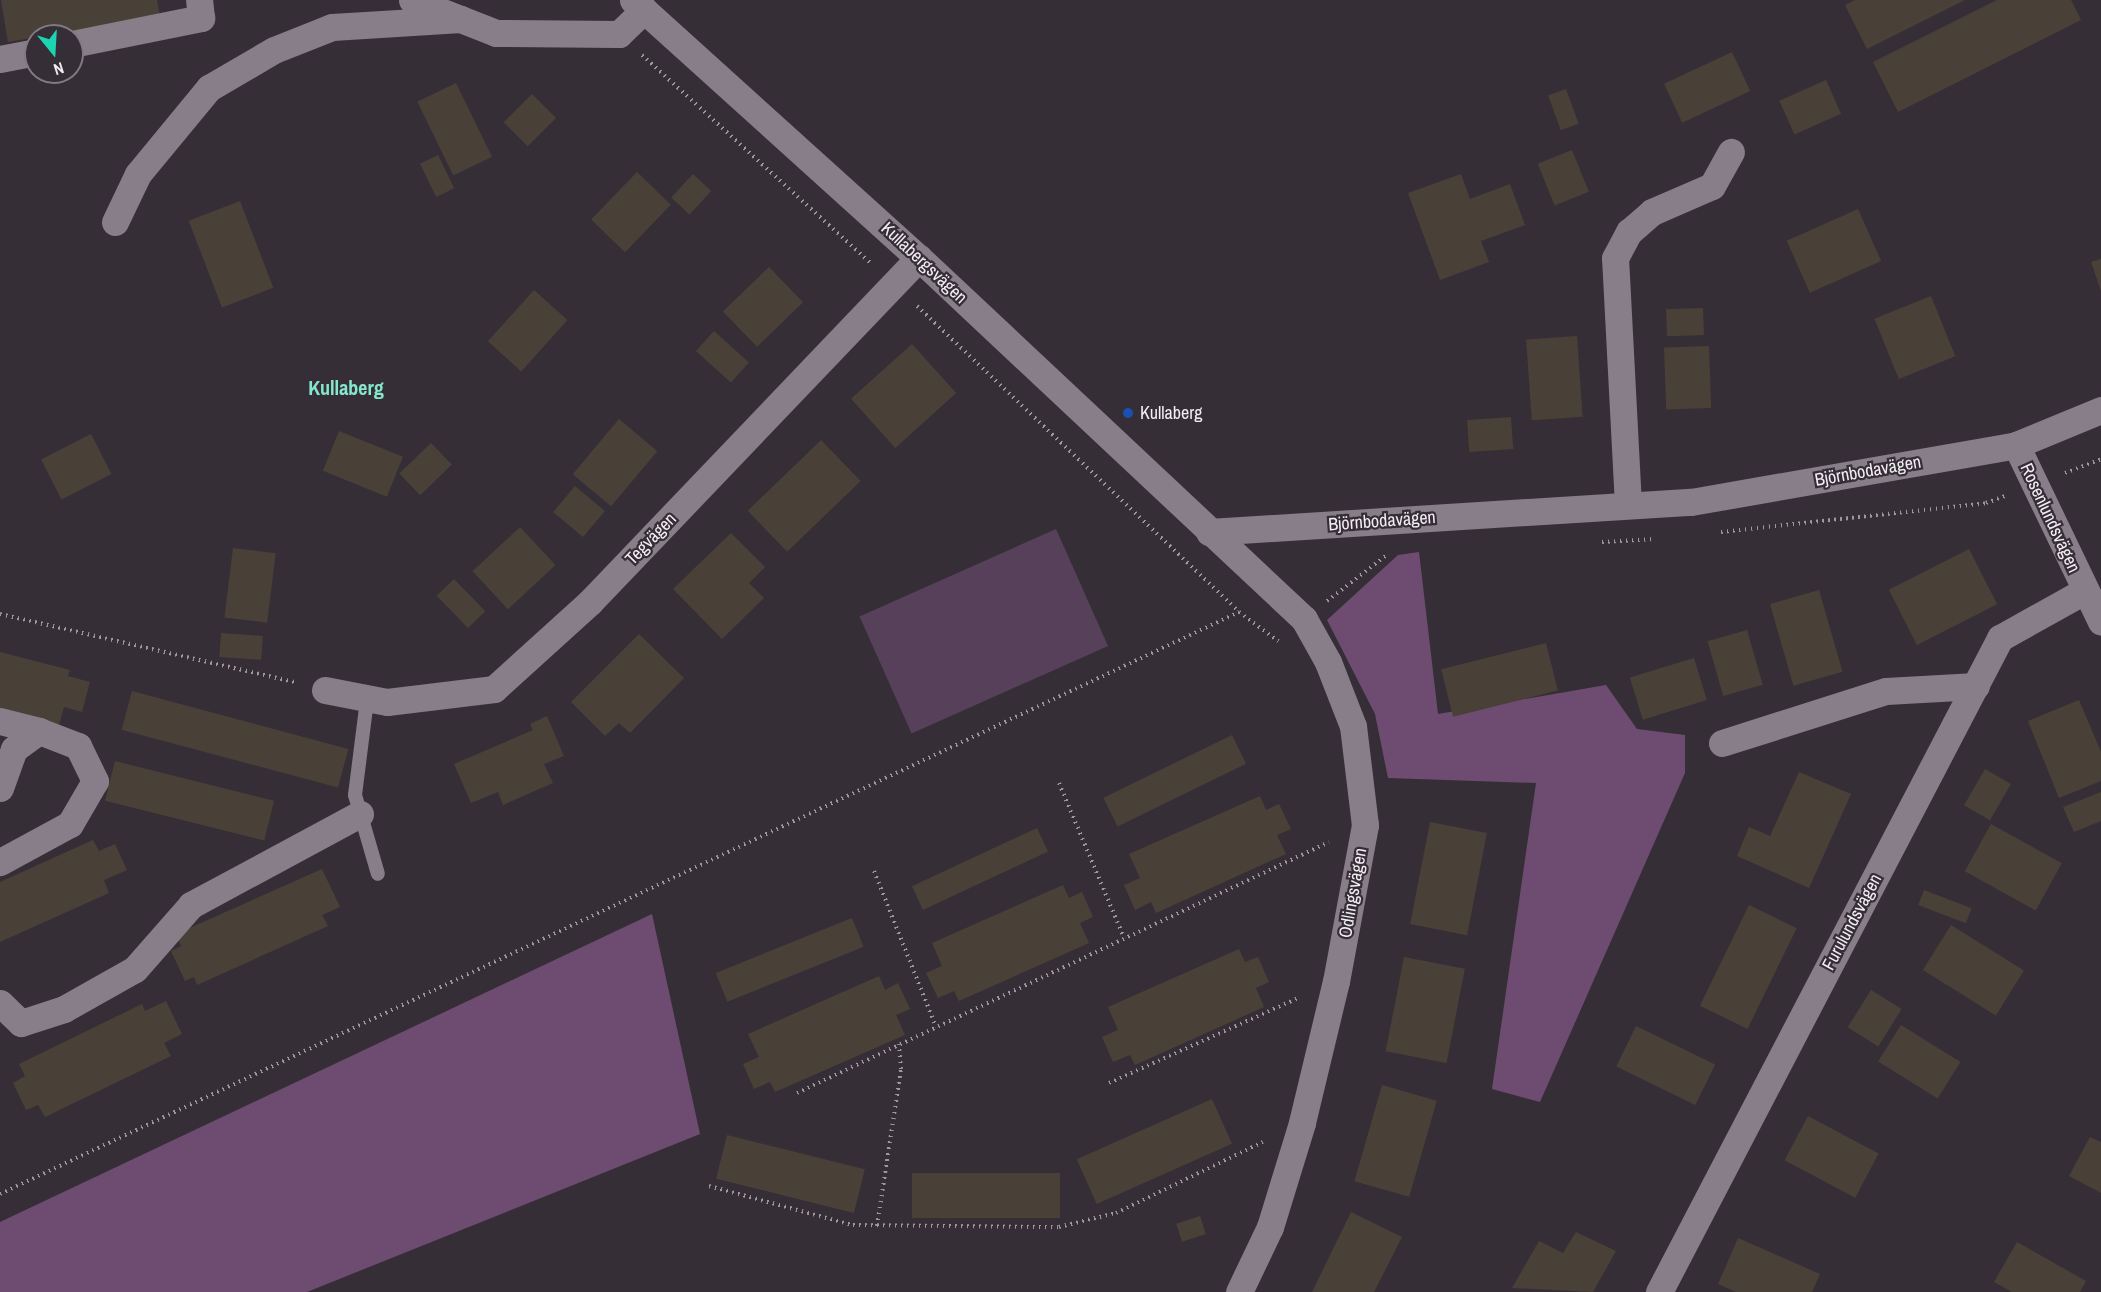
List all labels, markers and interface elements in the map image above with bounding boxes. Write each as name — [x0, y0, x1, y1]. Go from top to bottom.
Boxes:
north arrow — [24, 24, 84, 84]
text: N — [51, 57, 67, 81]
street label: Kullabergsvägen — [876, 218, 972, 308]
district label: Kullaberg — [308, 375, 384, 399]
place label: Kullaberg — [1140, 402, 1202, 424]
marker: Kullaberg — [1121, 406, 1135, 420]
street label: Björnbodavägen — [1813, 451, 1923, 491]
street label: Rosenlundsvägen — [2015, 460, 2085, 576]
street label: Björnbodavägen — [1328, 506, 1436, 536]
street label: Tegvägen — [621, 508, 681, 570]
street label: Odlingsvägen — [1334, 846, 1372, 940]
street label: Furulundsvägen — [1818, 870, 1886, 974]

